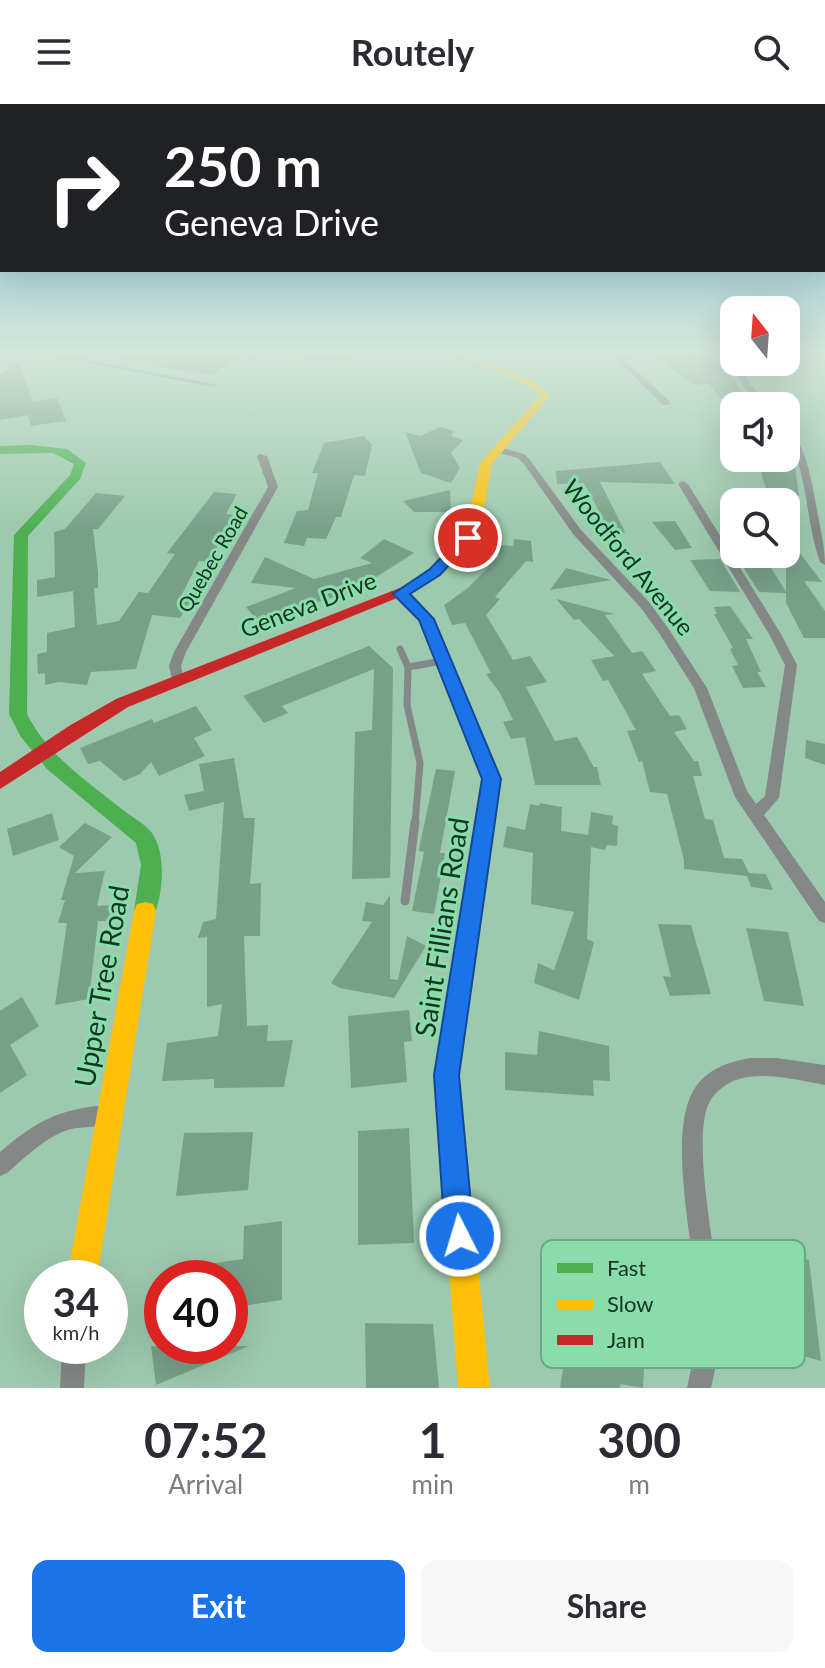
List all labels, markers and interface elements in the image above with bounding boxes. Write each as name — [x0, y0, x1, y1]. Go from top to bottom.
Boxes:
icon: menu — [32, 30, 76, 74]
text: Routely — [351, 30, 474, 74]
icon: search — [749, 30, 793, 74]
text: 250 m — [164, 132, 322, 199]
icon: right — [32, 136, 136, 240]
text: Geneva Drive — [164, 200, 379, 244]
north arrow — [720, 296, 800, 376]
map controls — [720, 296, 800, 568]
button: sound — [720, 392, 800, 472]
street label: Woodford Avenue — [557, 473, 701, 641]
button: search — [720, 488, 800, 568]
street label: Quebec Road — [172, 502, 252, 616]
pin — [434, 504, 502, 572]
icon: arrive — [446, 516, 490, 560]
street label: Geneva Drive — [236, 565, 380, 643]
street label: Saint Fillians Road — [407, 815, 475, 1039]
street label: Upper Tree Road — [67, 882, 135, 1090]
position arrow — [418, 1194, 502, 1278]
legend — [541, 1240, 805, 1368]
text: Fast — [607, 1254, 646, 1281]
speed limit sign: 40 — [144, 1260, 248, 1364]
text: 34 — [53, 1278, 99, 1326]
text: Slow — [607, 1290, 654, 1317]
text: km/h — [53, 1320, 99, 1344]
text: Jam — [607, 1326, 645, 1353]
text: 07:52 — [144, 1411, 268, 1468]
text: 1 — [419, 1411, 447, 1468]
text: 300 — [598, 1411, 681, 1468]
text: Arrival — [168, 1468, 243, 1500]
text: min — [412, 1468, 454, 1500]
text: m — [629, 1468, 650, 1500]
button: Exit — [32, 1560, 405, 1652]
button: Share — [421, 1560, 793, 1652]

